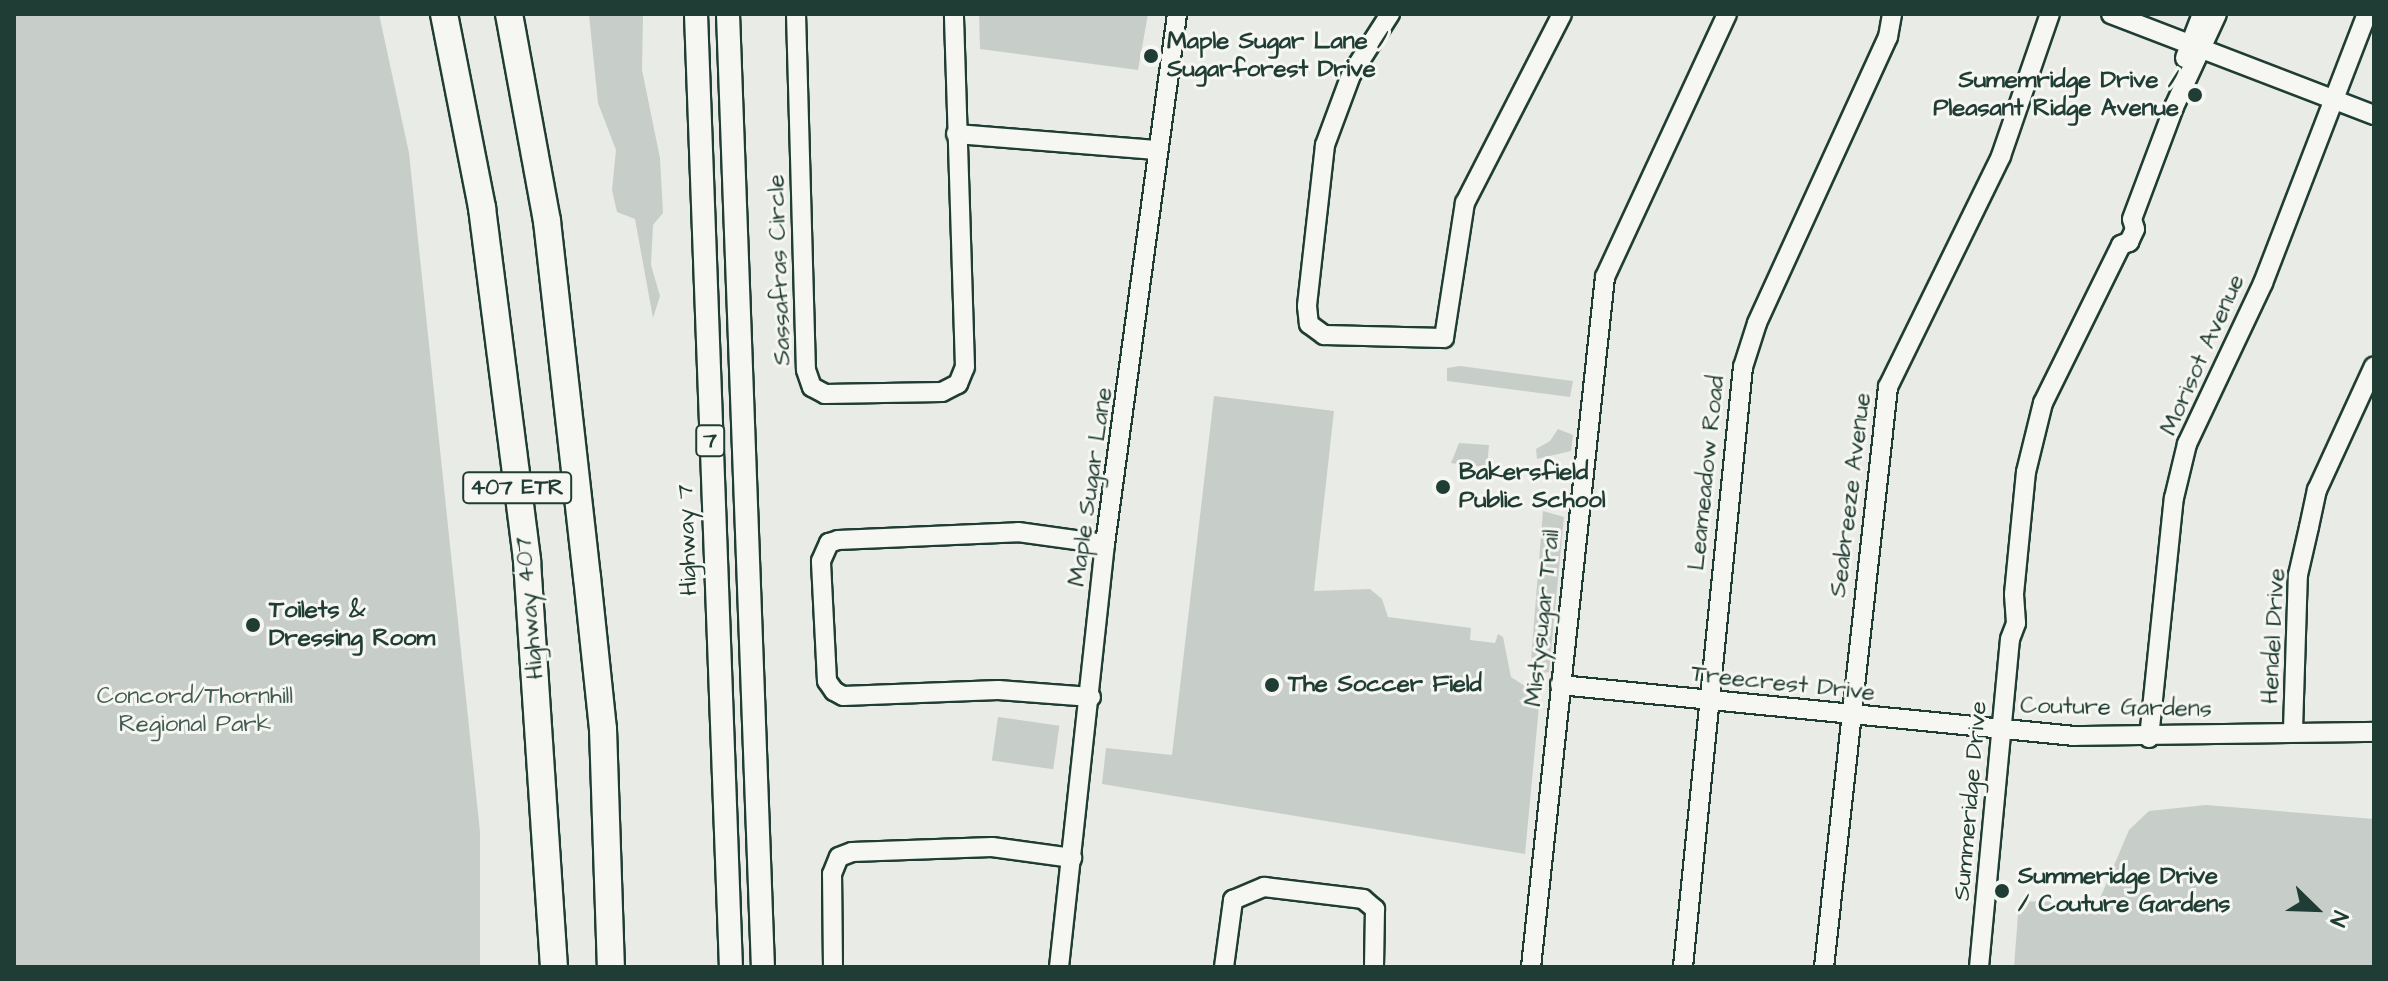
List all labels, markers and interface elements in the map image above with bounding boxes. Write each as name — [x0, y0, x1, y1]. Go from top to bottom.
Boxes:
place label: Maple Sugar Lane / Sugarforest Drive — [1167, 28, 1388, 84]
marker: Maple Sugar Lane / Sugarforest Drive — [1142, 47, 1160, 65]
place label: Sumemridge Drive / Pleasant Ridge Avenue — [1933, 67, 2179, 123]
marker: Sumemridge Drive / Pleasant Ridge Avenue — [2186, 86, 2204, 104]
street label: Sassafras Circle — [762, 174, 798, 366]
street label: Morisot Avenue — [2155, 270, 2251, 440]
street label: Leameadow Road — [1682, 374, 1732, 572]
street label: Maple Sugar Lane — [1063, 386, 1119, 588]
street label: Seabreeze Avenue — [1824, 391, 1878, 599]
road number: 7 — [694, 423, 726, 459]
place label: Bakersfield Public School — [1459, 459, 1605, 515]
road number: 407 ETR — [461, 470, 573, 506]
marker: Bakersfield Public School — [1434, 478, 1452, 496]
street label: Highway 7 — [672, 484, 704, 596]
street label: Mistysugar Trail — [1519, 528, 1567, 708]
street label: Highway 407 — [509, 535, 551, 681]
street label: Hendel Drive — [2256, 567, 2292, 705]
place label: Toilets & Dressing Room — [269, 597, 435, 653]
marker: Toilets & Dressing Room — [244, 616, 262, 634]
street label: Treecrest Drive — [1690, 660, 1876, 708]
place label: The Soccer Field — [1288, 671, 1482, 699]
marker: The Soccer Field — [1263, 676, 1281, 694]
park label: Concord/Thornhill Regional Park — [97, 683, 293, 739]
street label: Couture Gardens — [2020, 692, 2212, 724]
street label: Summeridge Drive — [1948, 700, 1994, 902]
place label: Summeridge Drive / Couture Gardens — [2018, 863, 2230, 919]
north arrow — [2276, 869, 2356, 949]
marker: Summeridge Drive / Couture Gardens — [1993, 882, 2011, 900]
text: N — [2322, 906, 2356, 931]

